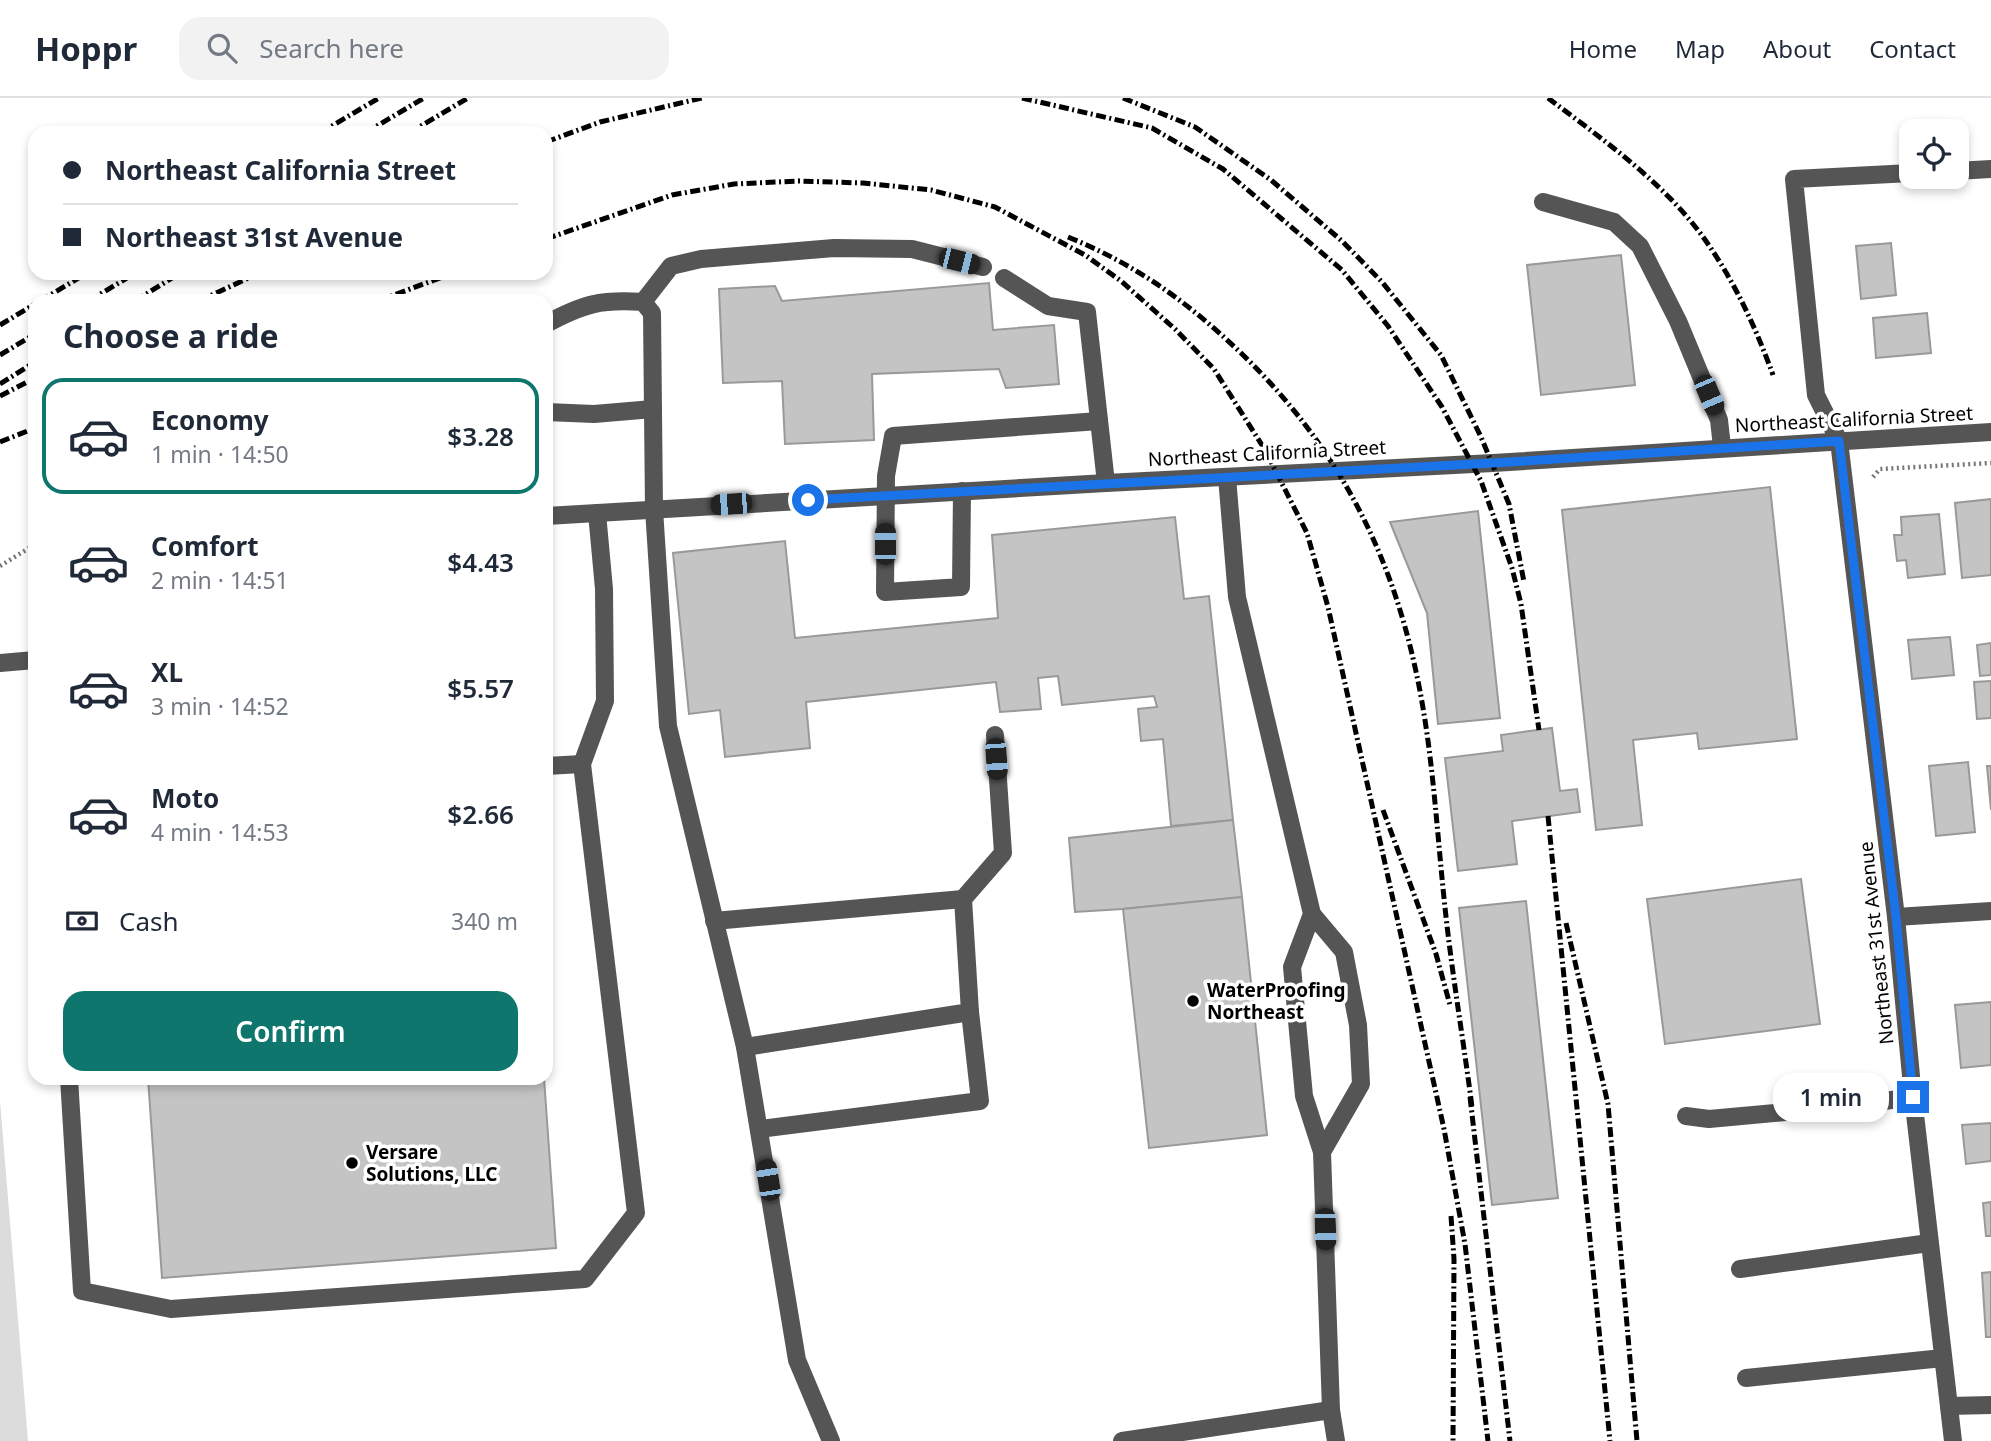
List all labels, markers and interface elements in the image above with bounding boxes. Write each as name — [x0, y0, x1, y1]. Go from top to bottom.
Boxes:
search box — [179, 17, 669, 80]
text: Hoppr — [35, 26, 137, 71]
icon: search — [203, 29, 241, 67]
text: Search here — [259, 30, 404, 66]
text: Home — [1569, 32, 1637, 65]
text: Map — [1675, 32, 1725, 65]
text: About — [1763, 32, 1831, 65]
text: Contact — [1869, 32, 1956, 65]
map controls — [1899, 119, 1969, 189]
button: locate — [1899, 119, 1969, 189]
text: Northeast California Street — [105, 152, 456, 188]
text: Northeast 31st Avenue — [105, 219, 403, 255]
car — [937, 246, 982, 276]
text: Choose a ride — [63, 314, 279, 357]
car — [1692, 372, 1727, 418]
street label: Northeast California Street — [1734, 400, 1974, 438]
text: Economy — [151, 402, 269, 438]
icon: car — [67, 405, 130, 468]
text: $3.28 — [447, 418, 514, 454]
street label: Northeast California Street — [1147, 434, 1387, 472]
text: 1 min · 14:50 — [151, 438, 289, 470]
route start — [792, 484, 824, 516]
car — [710, 492, 753, 516]
car — [875, 523, 896, 565]
text: Comfort — [151, 528, 259, 564]
icon: car — [67, 531, 130, 594]
text: $4.43 — [447, 544, 514, 580]
text: 2 min · 14:51 — [151, 564, 289, 596]
text: XL — [151, 654, 183, 690]
icon: car — [67, 657, 130, 720]
text: $5.57 — [447, 670, 514, 706]
text: 3 min · 14:52 — [151, 690, 289, 722]
car — [985, 737, 1008, 781]
text: Moto — [151, 780, 219, 816]
icon: car — [67, 783, 130, 846]
text: $2.66 — [447, 796, 514, 832]
text: 4 min · 14:53 — [151, 816, 289, 848]
street label: Northeast 31st Avenue — [1852, 840, 1900, 1046]
icon: cash — [63, 902, 101, 940]
text: Cash — [119, 903, 179, 939]
text: 340 m — [451, 905, 518, 937]
place label: WaterProofing Northeast — [1207, 977, 1346, 1025]
button: Confirm — [63, 991, 518, 1071]
marker: WaterProofing Northeast — [1185, 993, 1201, 1009]
callout: 1 min — [1773, 1072, 1888, 1122]
text: 1 min — [1800, 1081, 1862, 1113]
route end — [1897, 1081, 1929, 1113]
place label: Versare Solutions, LLC — [366, 1139, 497, 1187]
marker: Versare Solutions, LLC — [344, 1155, 360, 1171]
car — [755, 1158, 782, 1202]
car — [1314, 1208, 1337, 1250]

